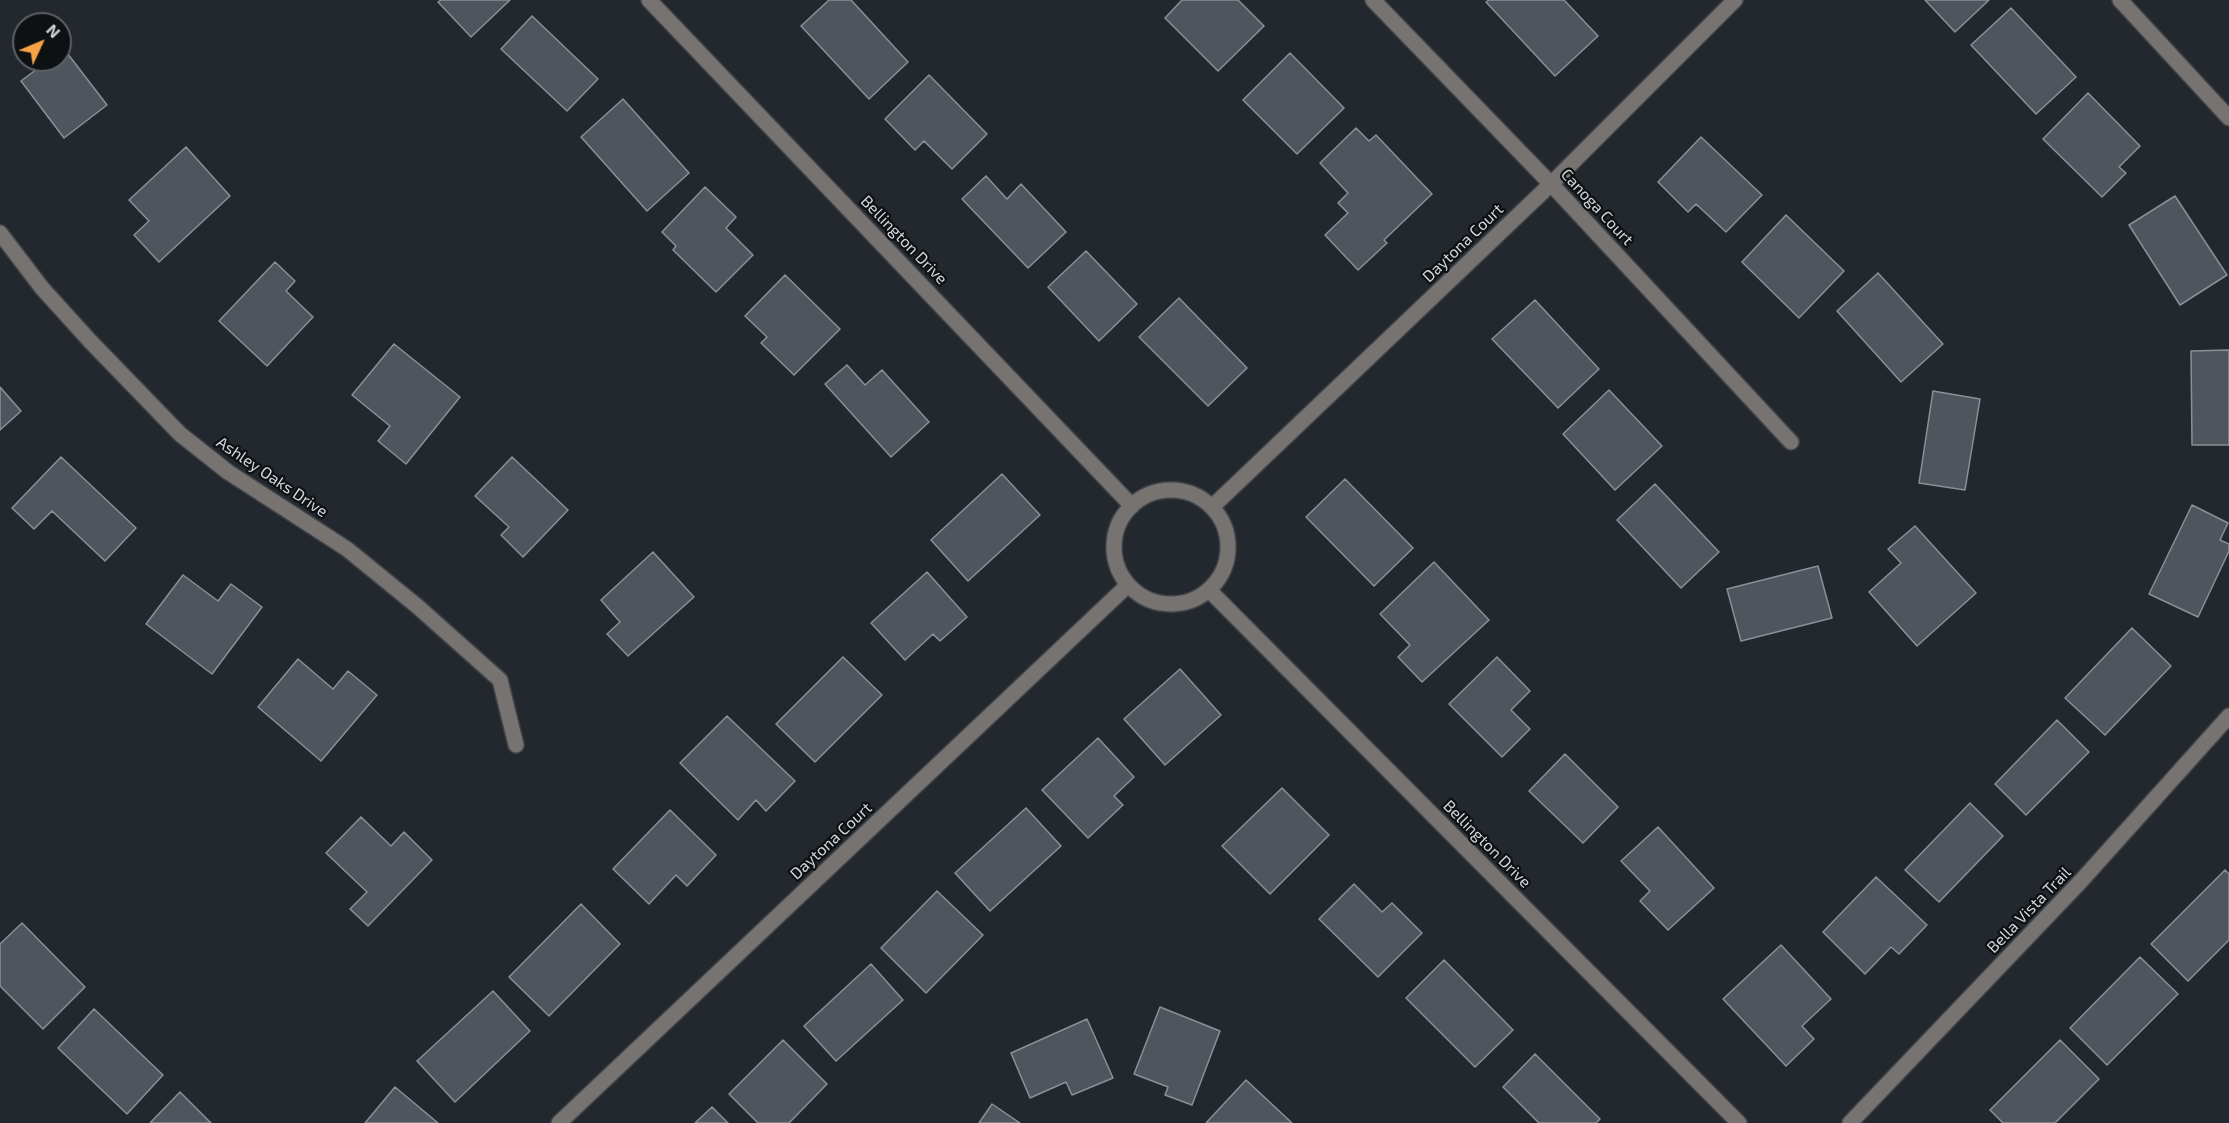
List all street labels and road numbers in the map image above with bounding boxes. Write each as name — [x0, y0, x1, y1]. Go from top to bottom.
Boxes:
street label: Canoga Court — [1557, 165, 1637, 249]
street label: Bellington Drive — [857, 192, 951, 288]
street label: Daytona Court — [1419, 200, 1507, 286]
street label: Ashley Oaks Drive — [213, 433, 331, 521]
street label: Bellington Drive — [1439, 796, 1535, 892]
street label: Daytona Court — [786, 798, 876, 884]
street label: Bella Vista Trail — [1983, 863, 2075, 957]

